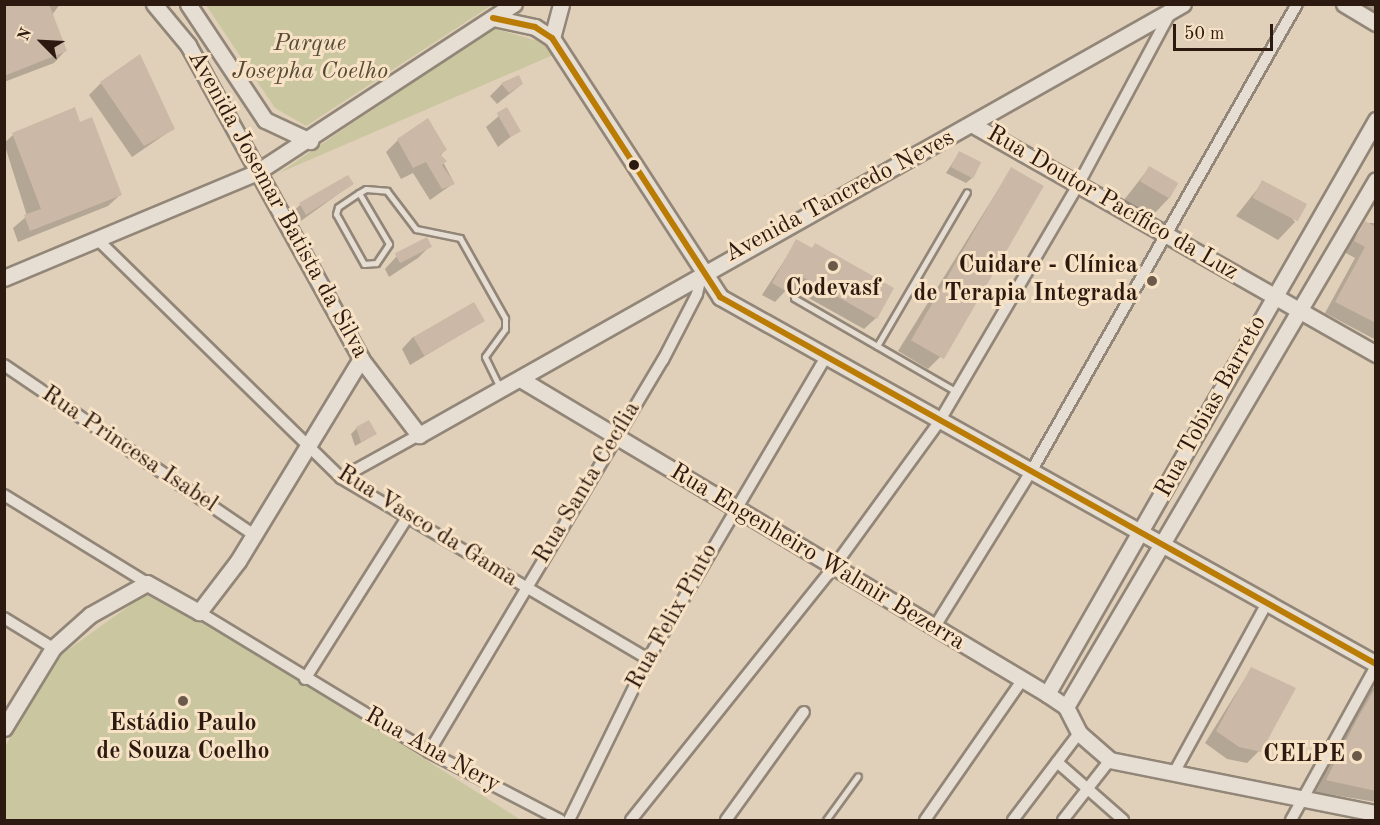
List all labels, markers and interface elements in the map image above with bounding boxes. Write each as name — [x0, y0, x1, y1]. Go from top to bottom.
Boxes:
north arrow — [12, 12, 72, 72]
scale bar — [1176, 12, 1276, 50]
text: 50 m — [1184, 25, 1224, 43]
text: N — [16, 26, 35, 44]
park label: Parque Josepha Coelho — [232, 31, 388, 87]
street label: Avenida Josemar Batista da Silva — [180, 46, 374, 364]
street label: Rua Doutor Pacífico da Luz — [981, 120, 1243, 288]
street label: Avenida Tancredo Neves — [720, 124, 960, 270]
unlabelled marker — [628, 159, 640, 171]
place label: Cuidare - Clínica de Terapia Integrada — [913, 253, 1138, 309]
marker: Codevasf — [826, 259, 840, 273]
marker: Cuidare - Clínica de Terapia Integrada — [1143, 272, 1161, 290]
place label: Codevasf — [786, 276, 880, 304]
street label: Rua Tobias Barreto — [1150, 311, 1274, 503]
street label: Rua Princesa Isabel — [35, 380, 223, 520]
street label: Rua Santa Cecília — [528, 397, 648, 569]
street label: Rua Engenheiro Walmir Bezerra — [664, 458, 970, 658]
street label: Rua Vasco da Gama — [331, 460, 523, 594]
street label: Rua Felix Pinto — [621, 539, 725, 695]
marker: Estádio Paulo de Souza Coelho — [176, 694, 190, 708]
street label: Rua Ana Nery — [359, 702, 505, 800]
place label: Estádio Paulo de Souza Coelho — [96, 711, 270, 767]
place label: CELPE — [1263, 742, 1345, 770]
marker: CELPE — [1350, 749, 1364, 763]

